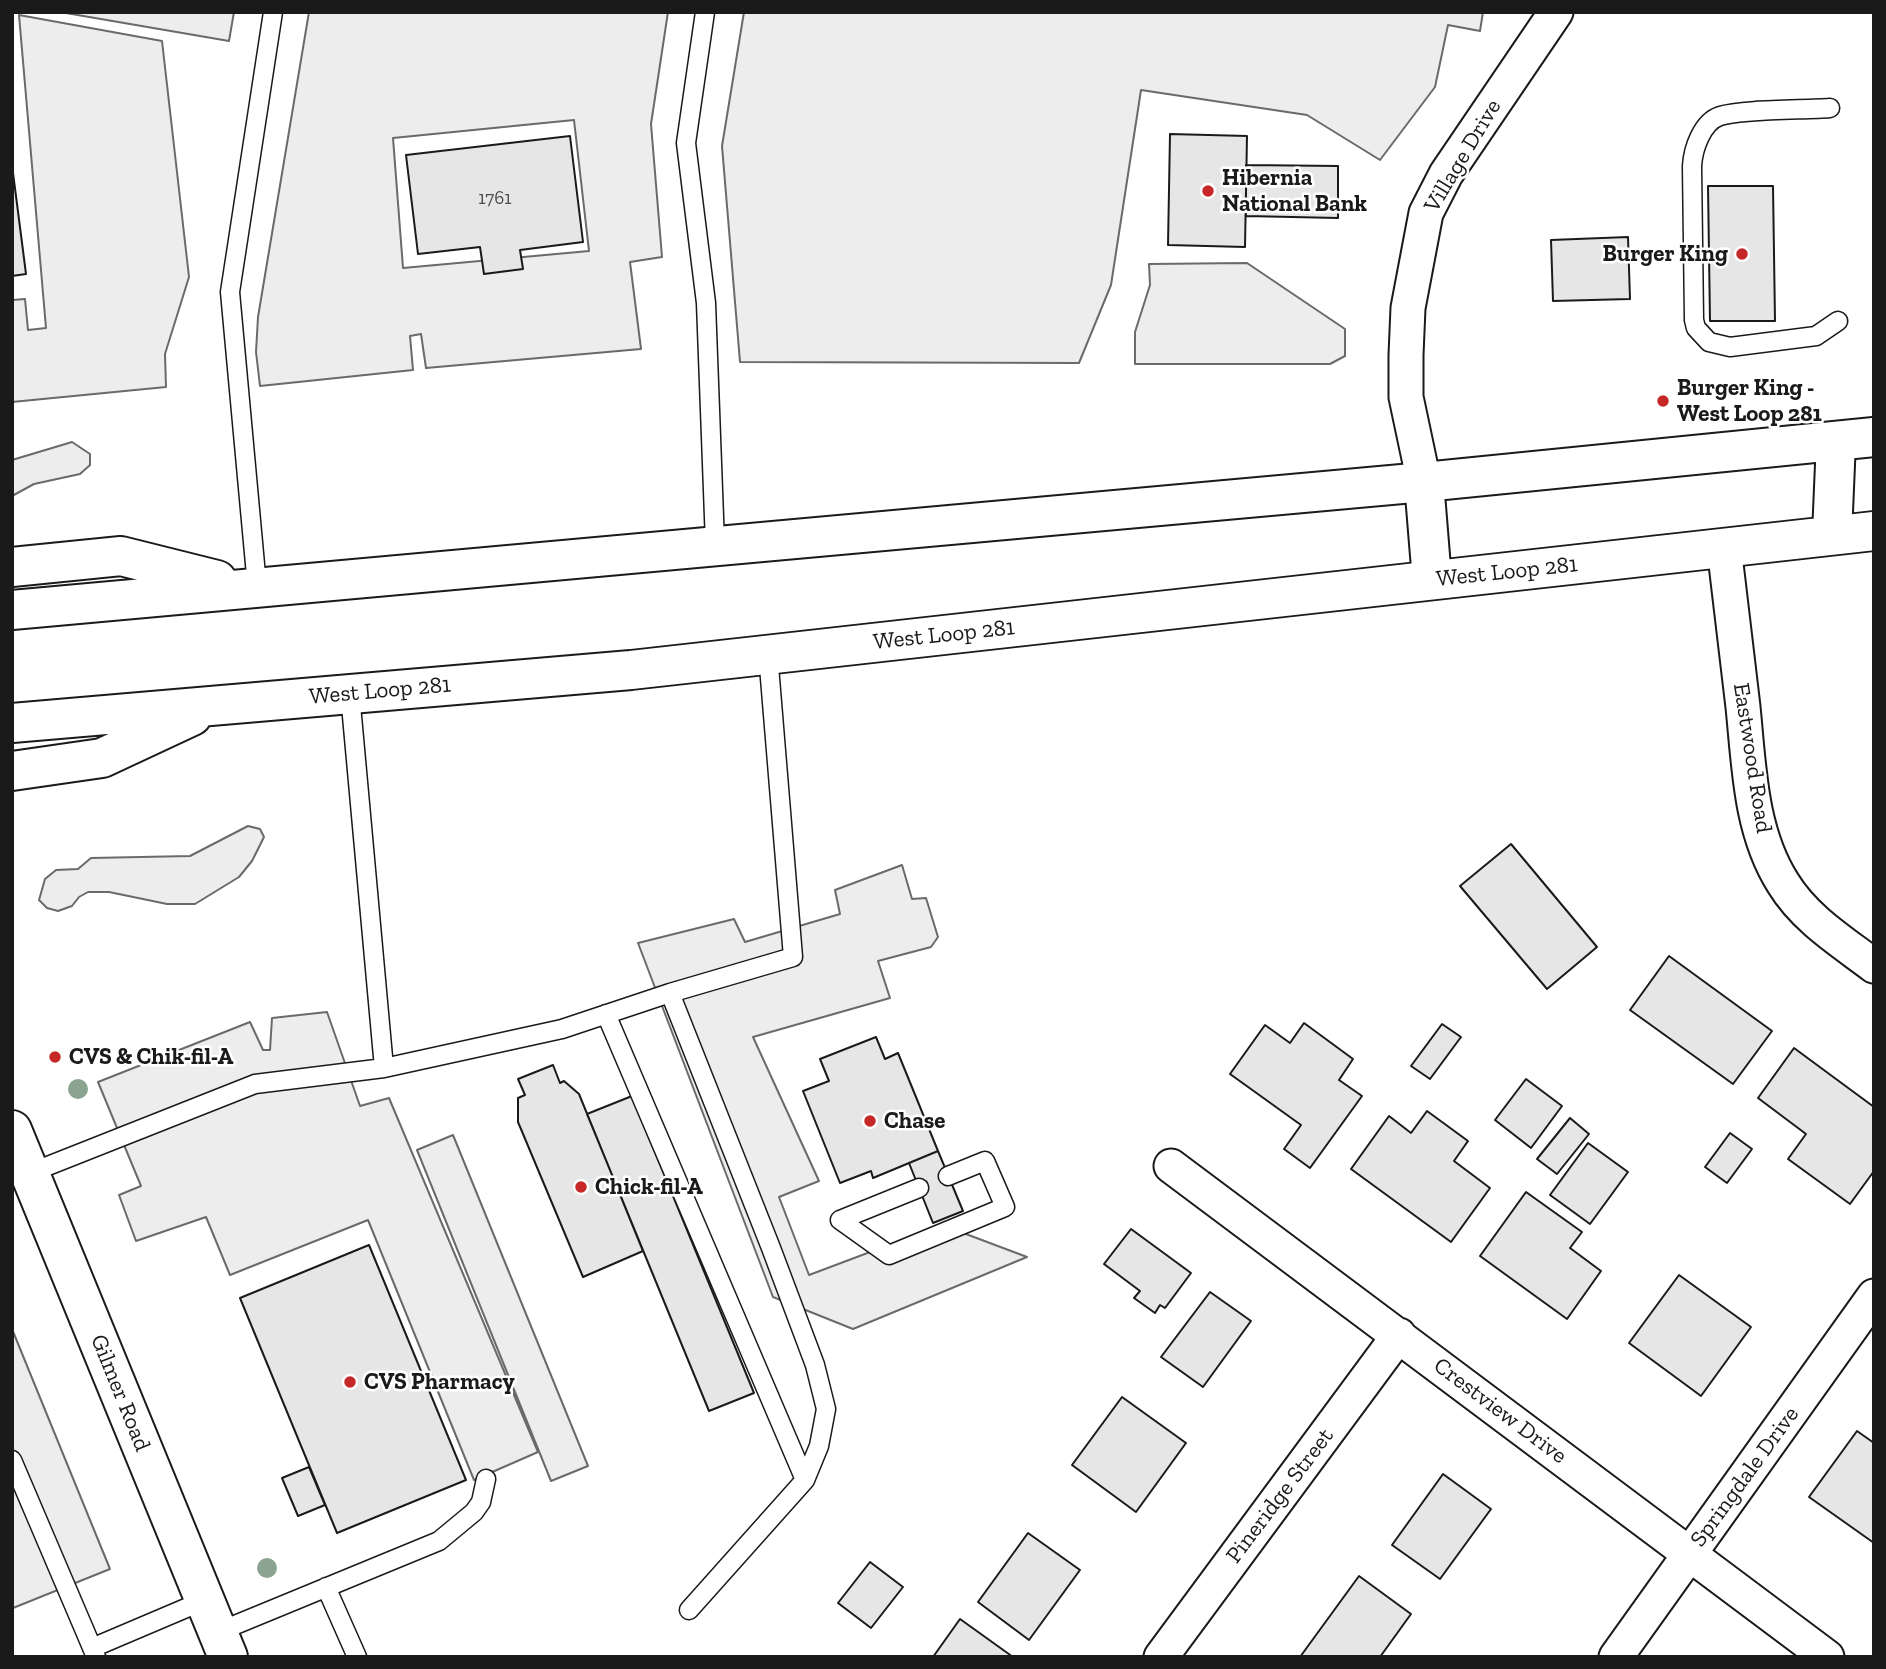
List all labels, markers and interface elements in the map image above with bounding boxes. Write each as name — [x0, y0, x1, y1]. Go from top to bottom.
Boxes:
street label: Village Drive — [1418, 94, 1508, 218]
place label: Hibernia National Bank — [1222, 164, 1367, 218]
marker: Hibernia National Bank — [1200, 183, 1216, 199]
house number: 1761 — [478, 188, 512, 210]
place label: Burger King — [1602, 240, 1728, 268]
marker: Burger King — [1734, 246, 1750, 262]
place label: Burger King - West Loop 281 — [1677, 374, 1822, 428]
marker: Burger King - West Loop 281 — [1655, 393, 1671, 409]
street label: West Loop 281 — [1435, 551, 1579, 593]
street label: West Loop 281 — [872, 614, 1016, 656]
street label: West Loop 281 — [308, 671, 452, 711]
street label: Eastwood Road — [1727, 681, 1777, 835]
place label: CVS & Chik-fil-A — [69, 1043, 233, 1071]
marker: CVS & Chik-fil-A — [47, 1049, 63, 1065]
place label: Chase — [884, 1107, 945, 1135]
marker: Chase — [862, 1113, 878, 1129]
place label: Chick-fil-A — [595, 1173, 703, 1201]
marker: Chick-fil-A — [573, 1179, 589, 1195]
street label: Gilmer Road — [84, 1331, 156, 1455]
street label: Crestview Drive — [1428, 1352, 1572, 1470]
place label: CVS Pharmacy — [364, 1368, 515, 1396]
marker: CVS Pharmacy — [342, 1374, 358, 1390]
street label: Springdale Drive — [1685, 1401, 1805, 1553]
street label: Pineridge Street — [1220, 1423, 1340, 1569]

